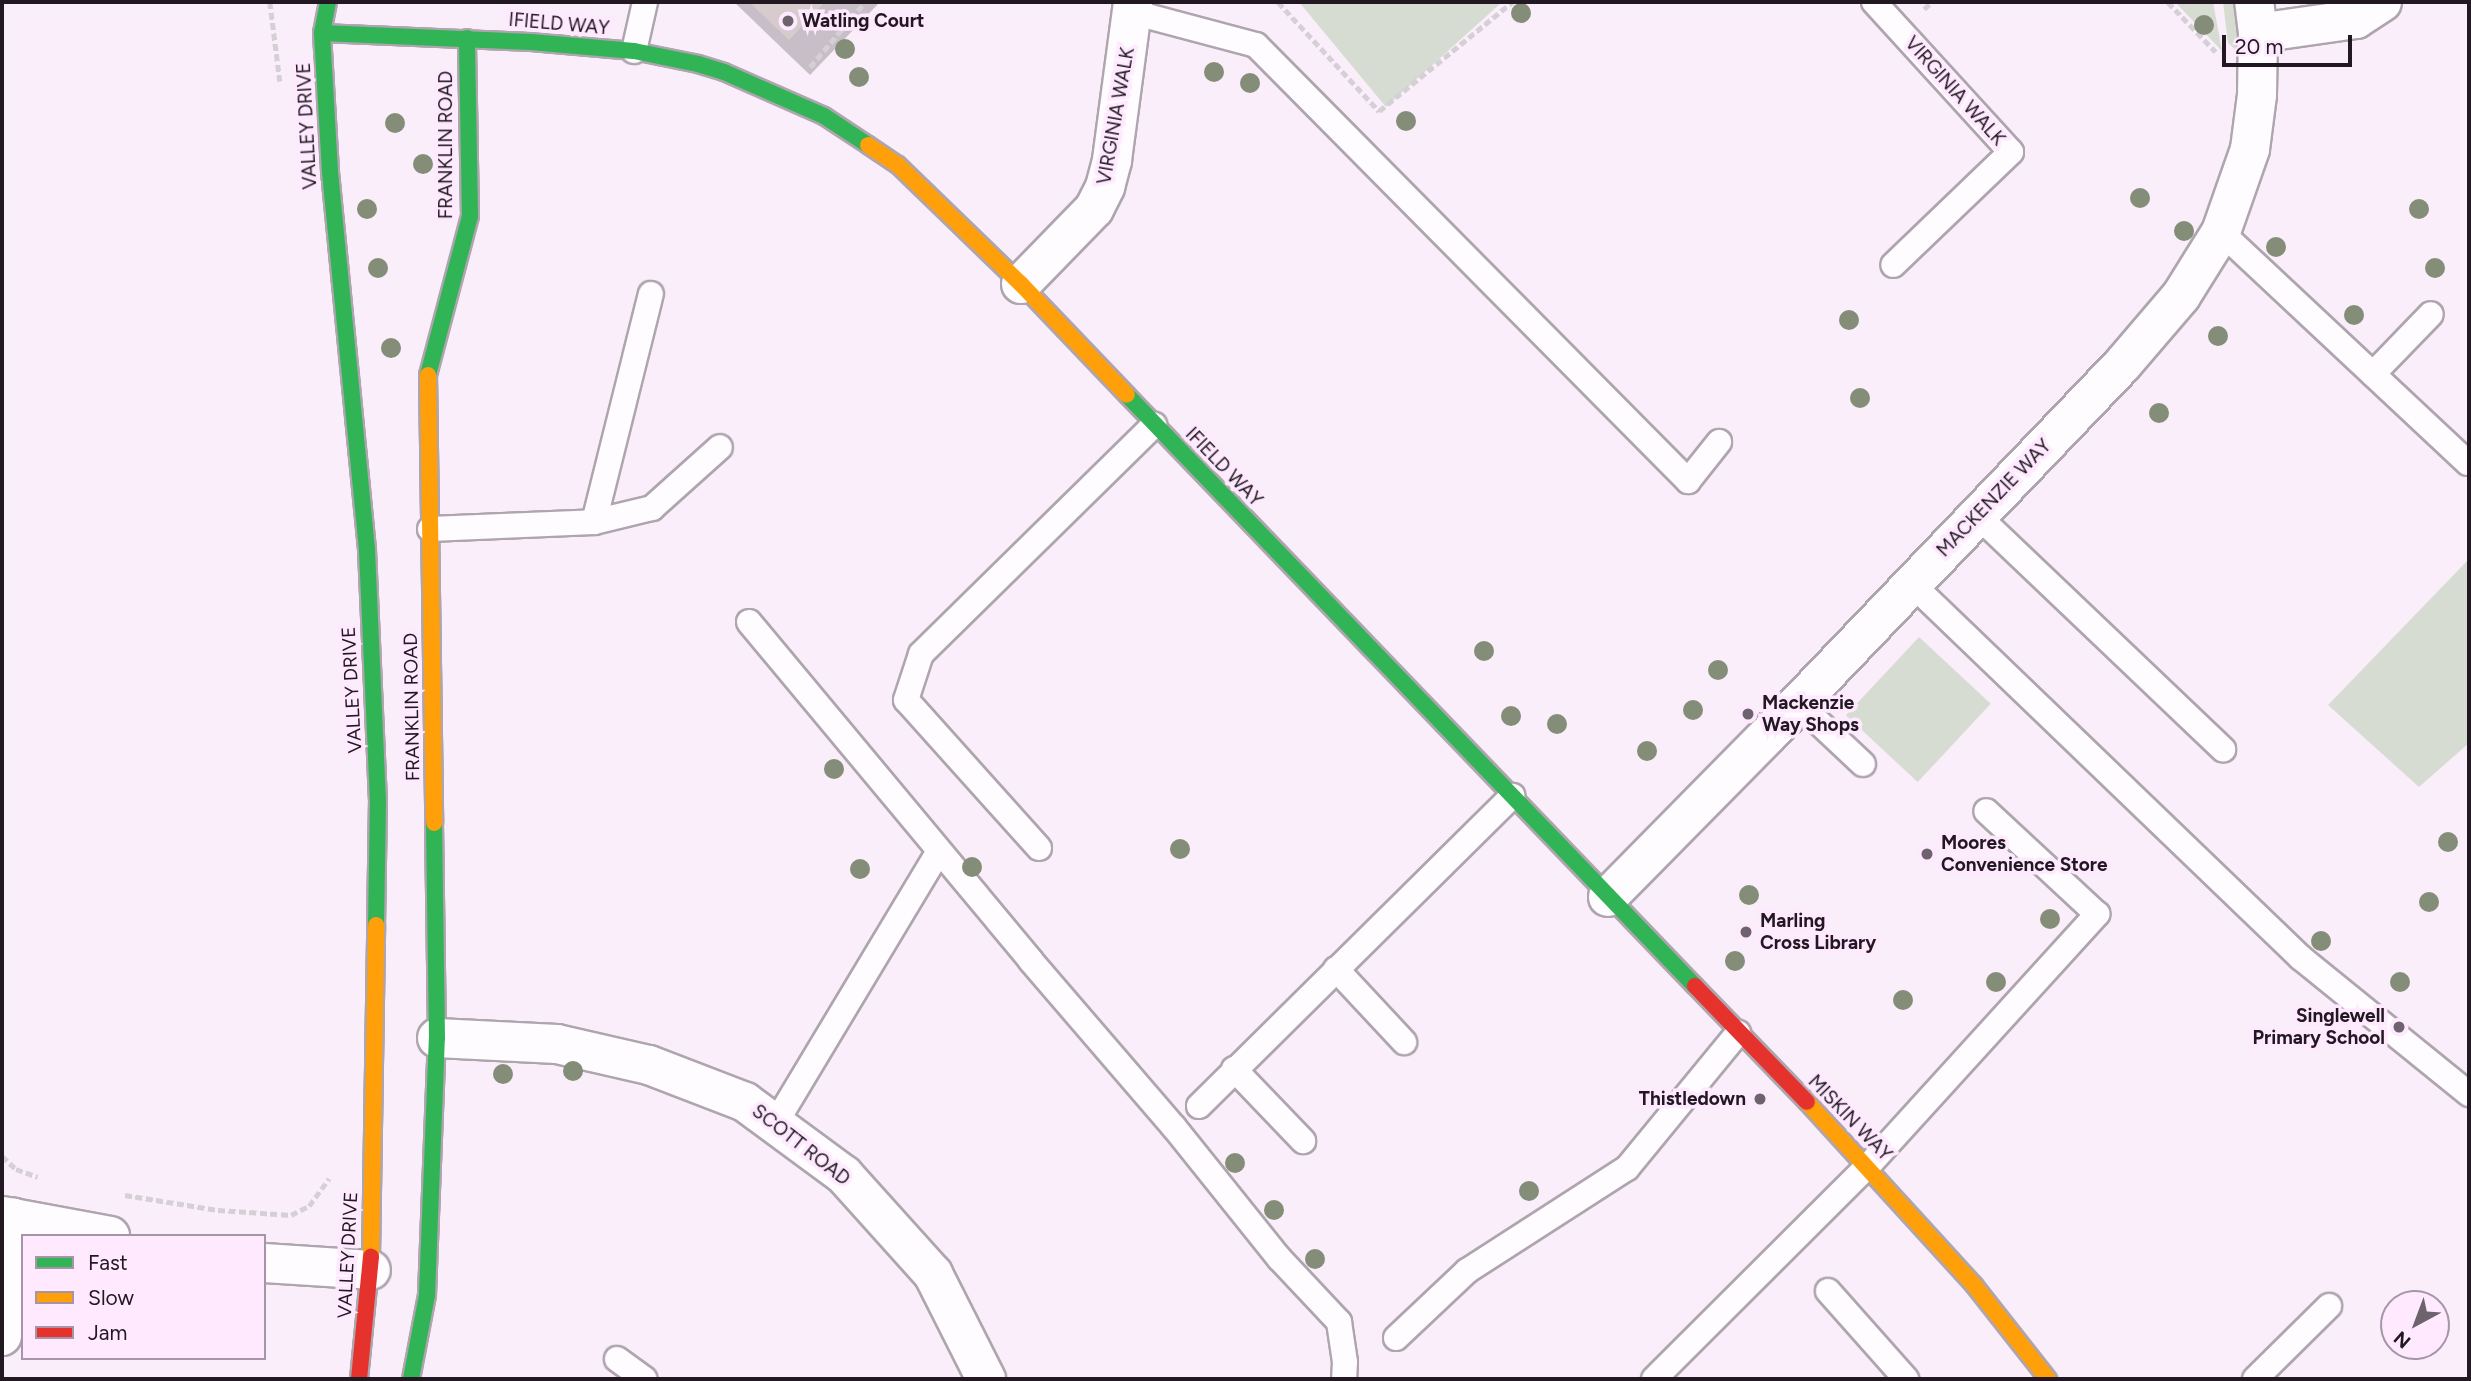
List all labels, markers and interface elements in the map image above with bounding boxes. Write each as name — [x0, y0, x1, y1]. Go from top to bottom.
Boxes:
street label: IFIELD WAY — [508, 8, 610, 40]
place label: Watling Court — [802, 10, 925, 32]
marker: Watling Court — [780, 13, 796, 29]
scale bar — [2226, 21, 2356, 65]
street label: VIRGINIA WALK — [1900, 32, 2010, 150]
text: 20 m — [2235, 34, 2283, 59]
street label: VIRGINIA WALK — [1093, 46, 1139, 186]
street label: VALLEY DRIVE — [292, 62, 322, 190]
street label: FRANKLIN ROAD — [435, 71, 457, 219]
street label: IFIELD WAY — [1181, 423, 1267, 511]
street label: MACKENZIE WAY — [1932, 434, 2056, 562]
street label: VALLEY DRIVE — [337, 626, 367, 754]
street label: FRANKLIN ROAD — [399, 633, 425, 781]
place label: Mackenzie Way Shops — [1762, 692, 1859, 736]
marker: Mackenzie Way Shops — [1740, 706, 1756, 722]
place label: Moores Convenience Store — [1941, 832, 2107, 876]
marker: Moores Convenience Store — [1919, 846, 1935, 862]
place label: Marling Cross Library — [1760, 910, 1876, 954]
marker: Marling Cross Library — [1738, 924, 1754, 940]
place label: Singlewell Primary School — [2253, 1005, 2385, 1049]
marker: Singlewell Primary School — [2391, 1019, 2407, 1035]
street label: MISKIN WAY — [1803, 1070, 1897, 1166]
place label: Thistledown — [1639, 1088, 1746, 1110]
marker: Thistledown — [1752, 1091, 1768, 1107]
street label: SCOTT ROAD — [747, 1100, 855, 1190]
street label: VALLEY DRIVE — [333, 1191, 363, 1319]
legend — [21, 1234, 266, 1360]
text: Fast — [88, 1250, 128, 1275]
text: Slow — [88, 1285, 134, 1310]
north arrow — [2380, 1290, 2450, 1360]
text: Jam — [88, 1320, 127, 1345]
text: N — [2389, 1326, 2415, 1353]

